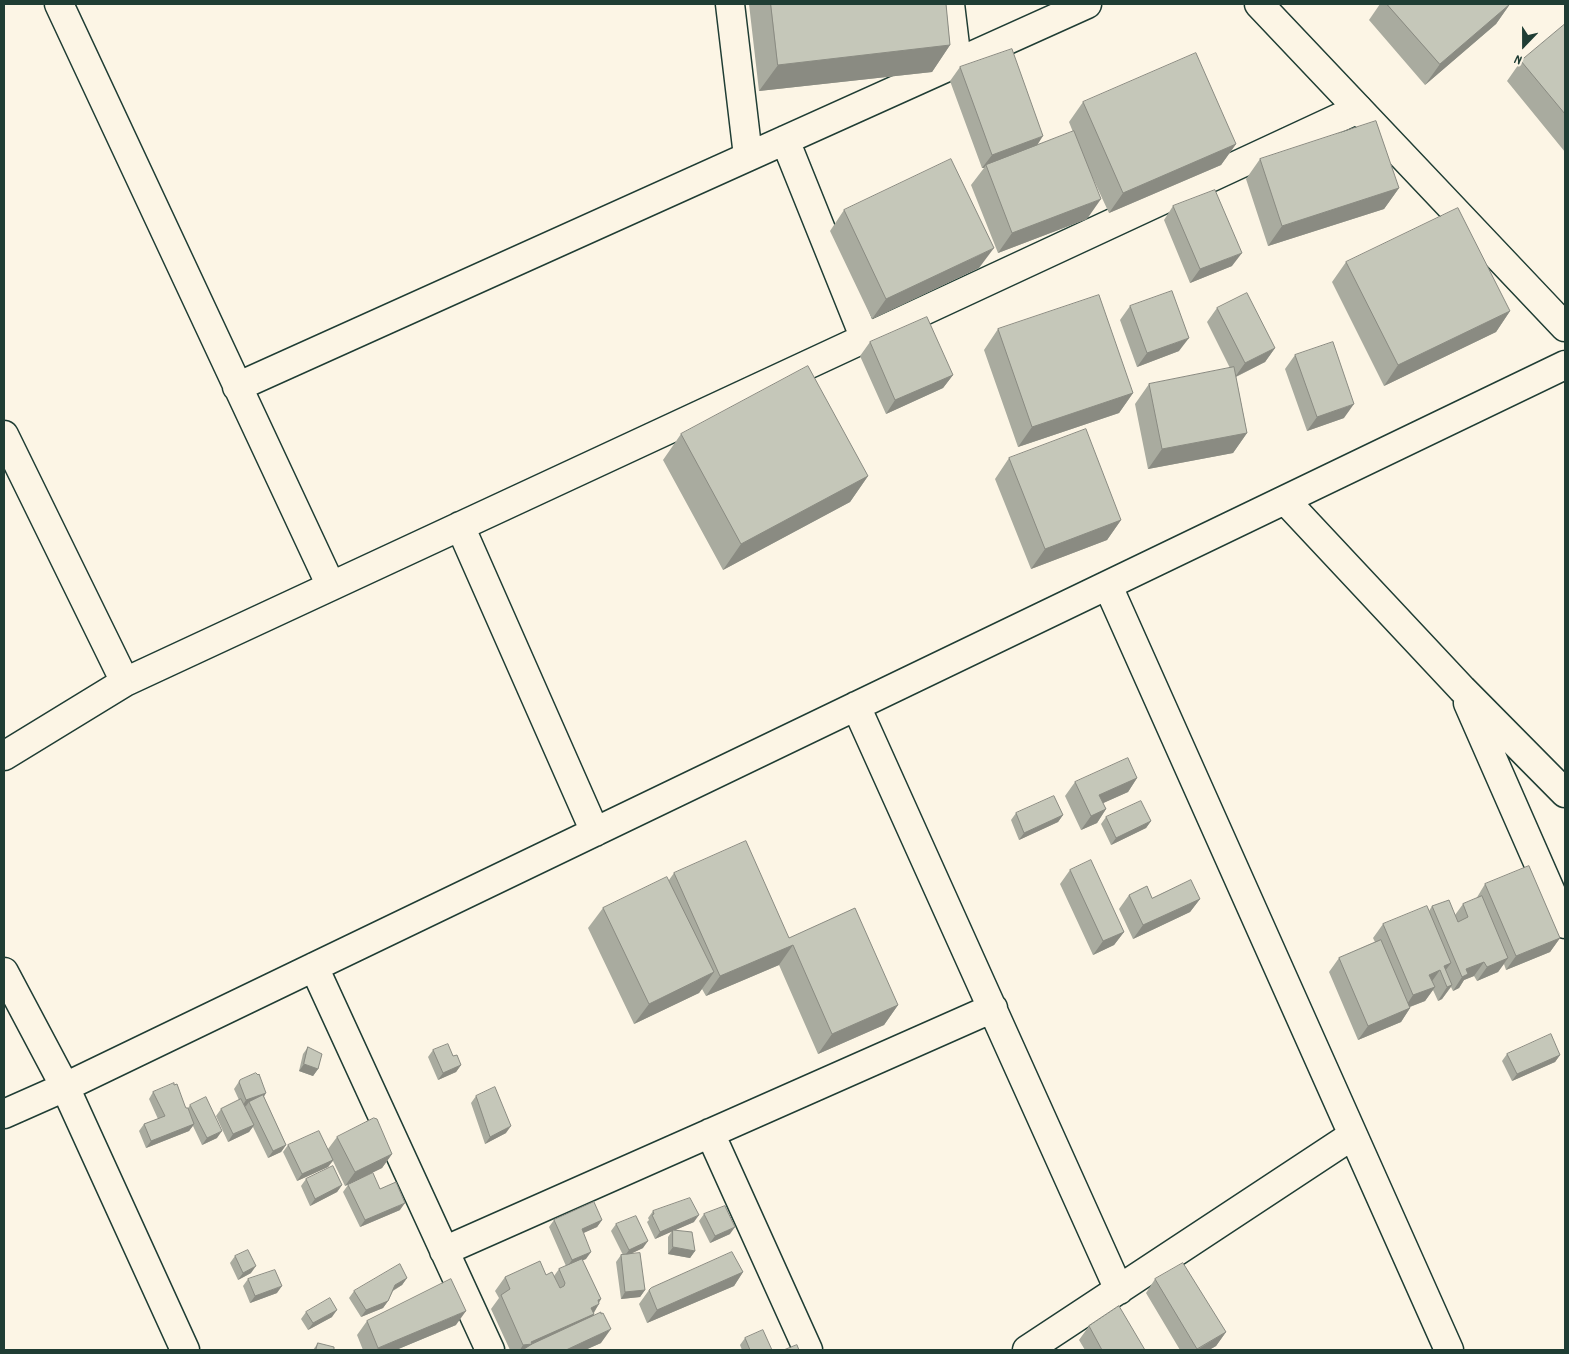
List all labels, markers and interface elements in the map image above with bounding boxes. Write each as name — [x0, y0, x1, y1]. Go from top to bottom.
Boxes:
north arrow — [1499, 20, 1549, 70]
text: N — [1511, 48, 1525, 69]

